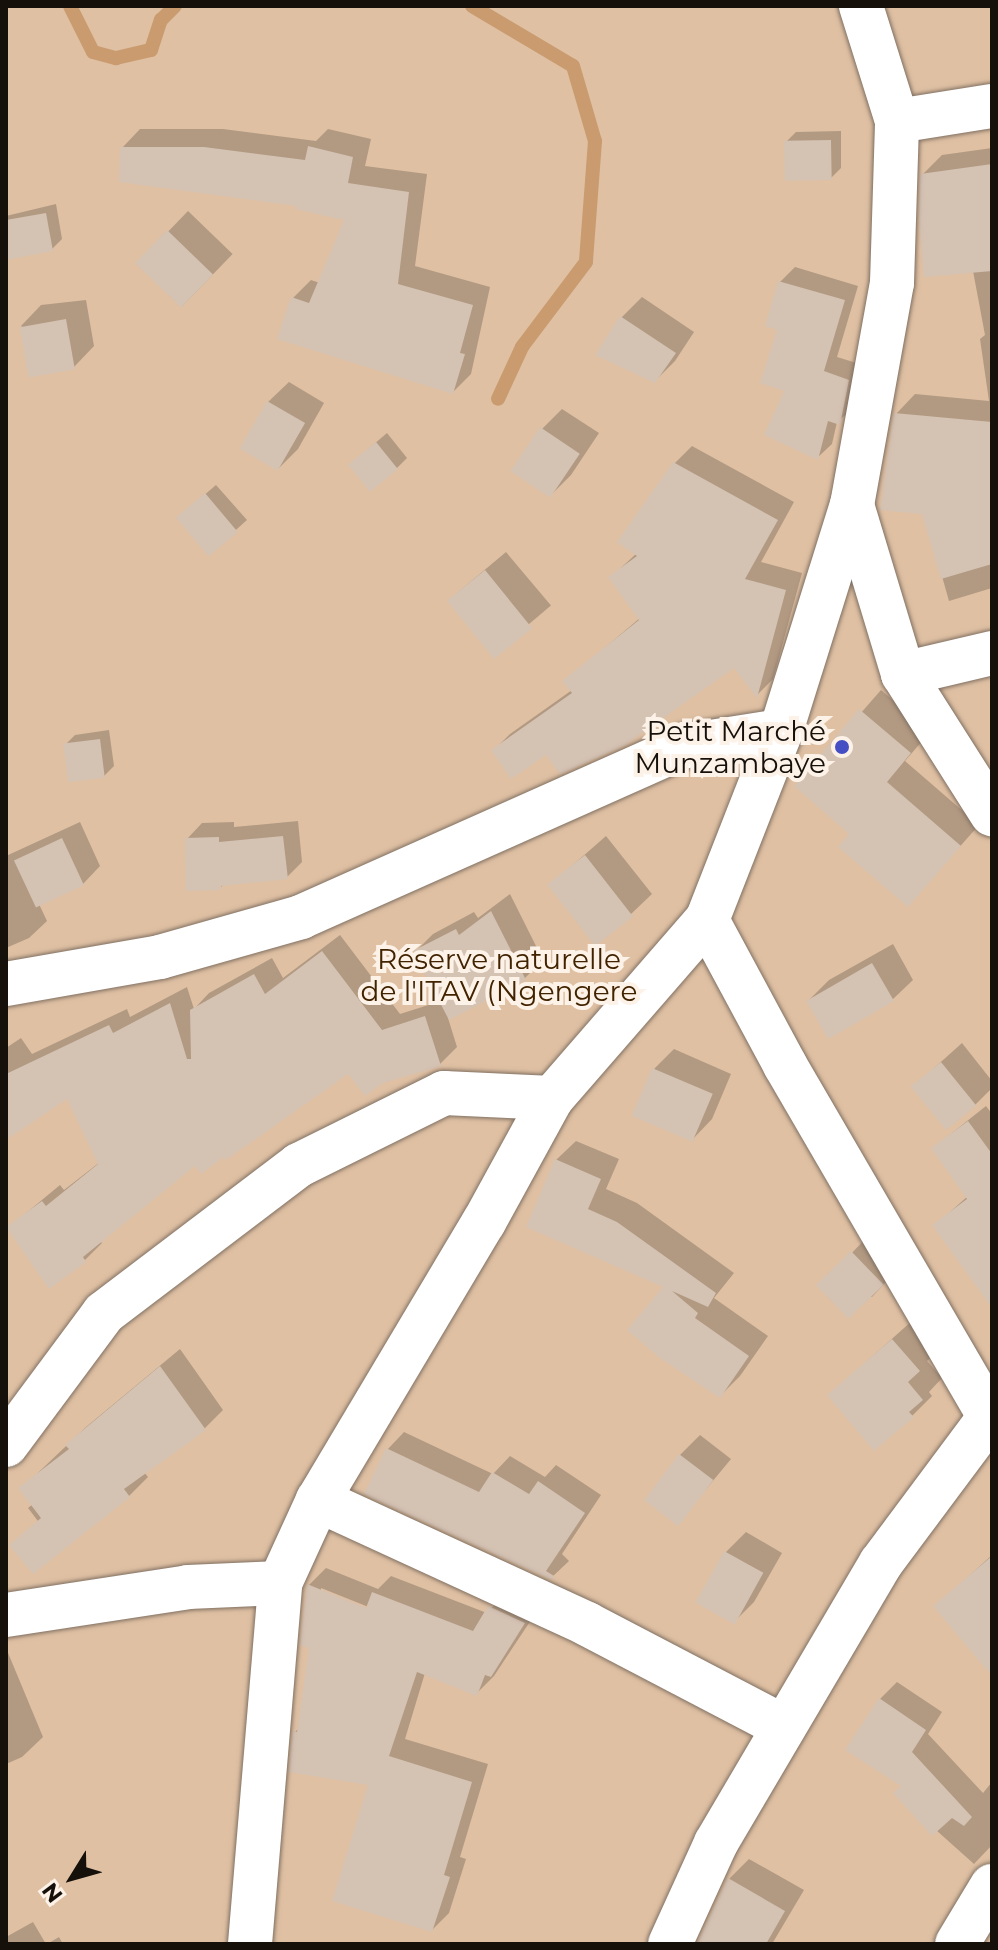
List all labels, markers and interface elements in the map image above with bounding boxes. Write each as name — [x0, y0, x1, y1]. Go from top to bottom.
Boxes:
place label: Petit Marché Munzambaye — [634, 714, 826, 780]
marker: Petit Marché Munzambaye — [833, 738, 851, 756]
park label: Réserve naturelle de l'ITAV (Ngengere — [361, 942, 637, 1008]
north arrow — [32, 1838, 112, 1918]
text: N — [36, 1878, 69, 1908]

